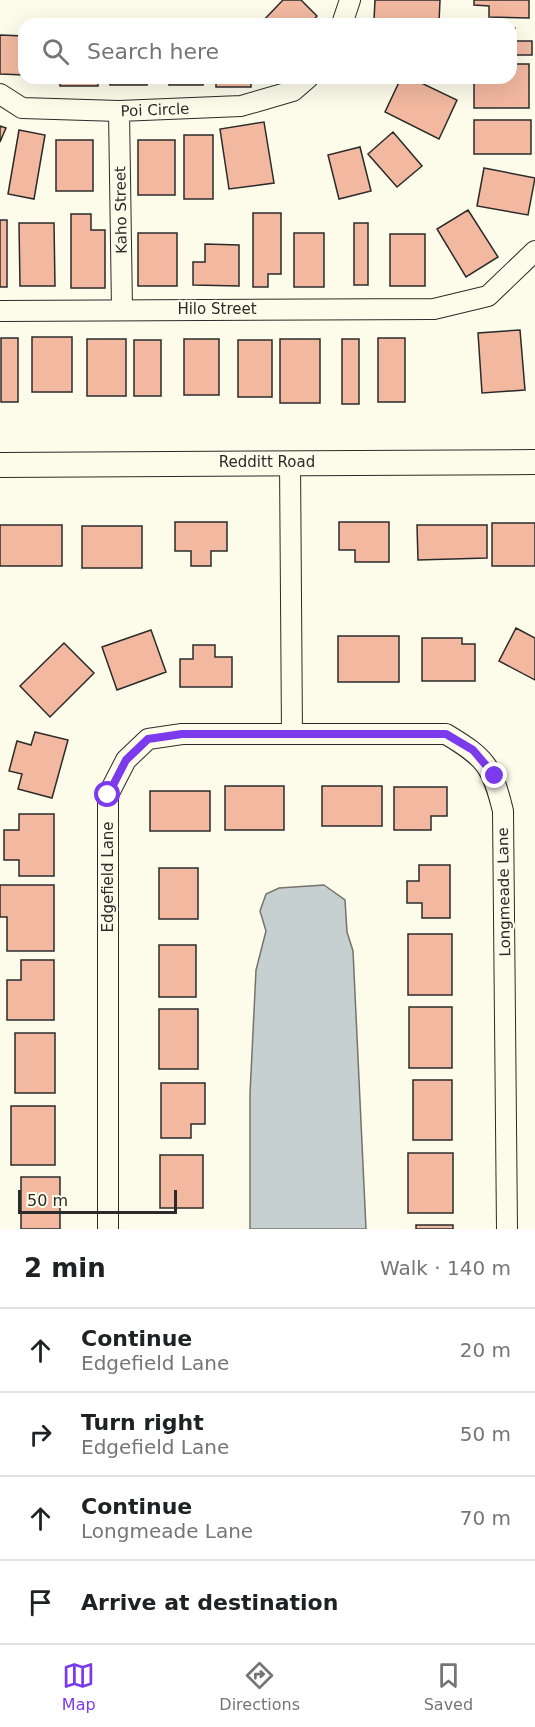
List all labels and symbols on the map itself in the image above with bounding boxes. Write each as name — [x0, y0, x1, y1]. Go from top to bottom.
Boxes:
street label: Poi Circle — [120, 100, 190, 120]
street label: Kaho Street — [111, 166, 131, 254]
street label: Hilo Street — [177, 300, 257, 318]
street label: Redditt Road — [219, 453, 315, 471]
route end — [481, 762, 507, 788]
route start — [94, 781, 120, 807]
street label: Edgefield Lane — [99, 821, 117, 933]
street label: Longmeade Lane — [494, 827, 514, 957]
scale bar — [18, 1187, 177, 1214]

